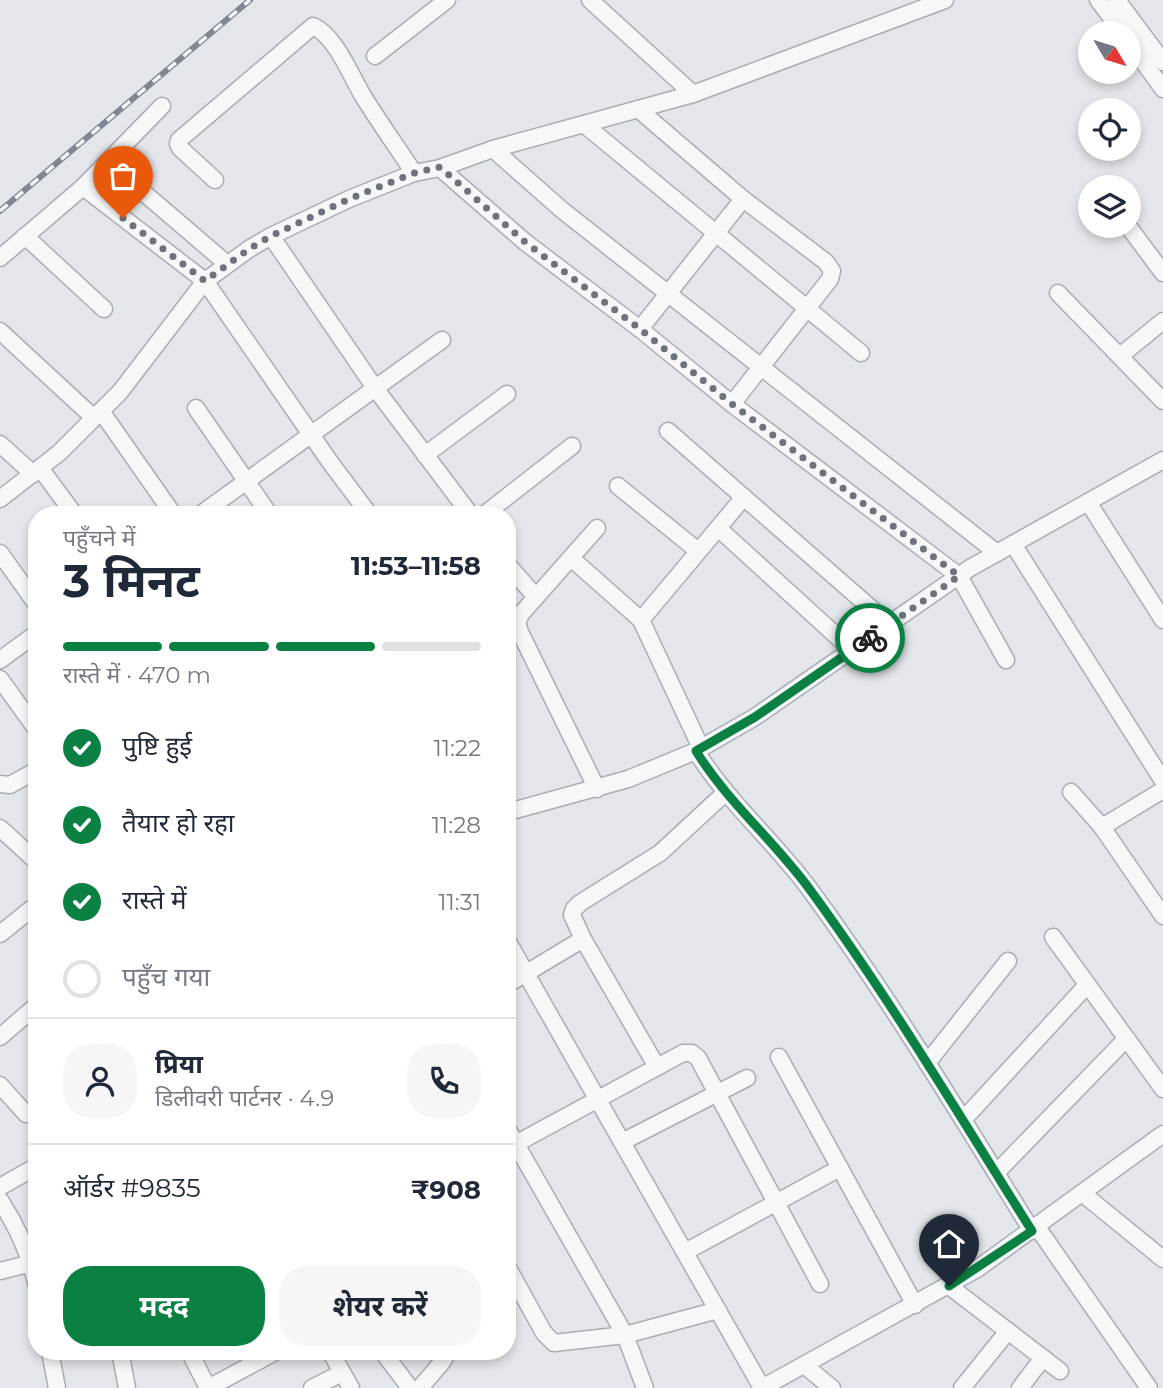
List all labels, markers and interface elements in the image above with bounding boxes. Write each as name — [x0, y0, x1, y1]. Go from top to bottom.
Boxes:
north arrow — [1078, 21, 1141, 84]
map controls — [1078, 21, 1141, 238]
button: locate — [1078, 98, 1141, 161]
pin — [93, 146, 153, 218]
icon: bag — [104, 157, 142, 195]
button: layers — [1078, 175, 1141, 238]
text: पहुँचने में — [63, 524, 135, 552]
text: 11:53–11:58 — [351, 550, 481, 582]
text: 3 मिनट — [63, 552, 200, 609]
courier — [835, 603, 905, 673]
icon: bike — [851, 619, 889, 657]
text: रास्ते में · 470 m — [63, 661, 211, 689]
icon: check — [63, 729, 101, 767]
text: पुष्टि हुई — [122, 730, 192, 762]
text: 11:22 — [433, 734, 481, 762]
icon: check — [63, 806, 101, 844]
text: तैयार हो रहा — [122, 807, 235, 839]
text: 11:28 — [432, 811, 481, 839]
icon: check — [63, 883, 101, 921]
text: रास्ते में — [122, 884, 187, 916]
text: 11:31 — [438, 888, 481, 916]
text: पहुँच गया — [122, 961, 210, 993]
button: person — [63, 1044, 137, 1118]
button: phone — [407, 1044, 481, 1118]
text: प्रिया — [155, 1048, 203, 1080]
text: डिलीवरी पार्टनर · 4.9 — [155, 1084, 334, 1112]
text: ऑर्डर #9835 — [63, 1172, 201, 1204]
text: ₹908 — [411, 1174, 481, 1206]
pin — [919, 1214, 979, 1286]
icon: home — [930, 1225, 968, 1263]
button: मदद — [63, 1266, 265, 1346]
button: शेयर करें — [279, 1266, 481, 1346]

